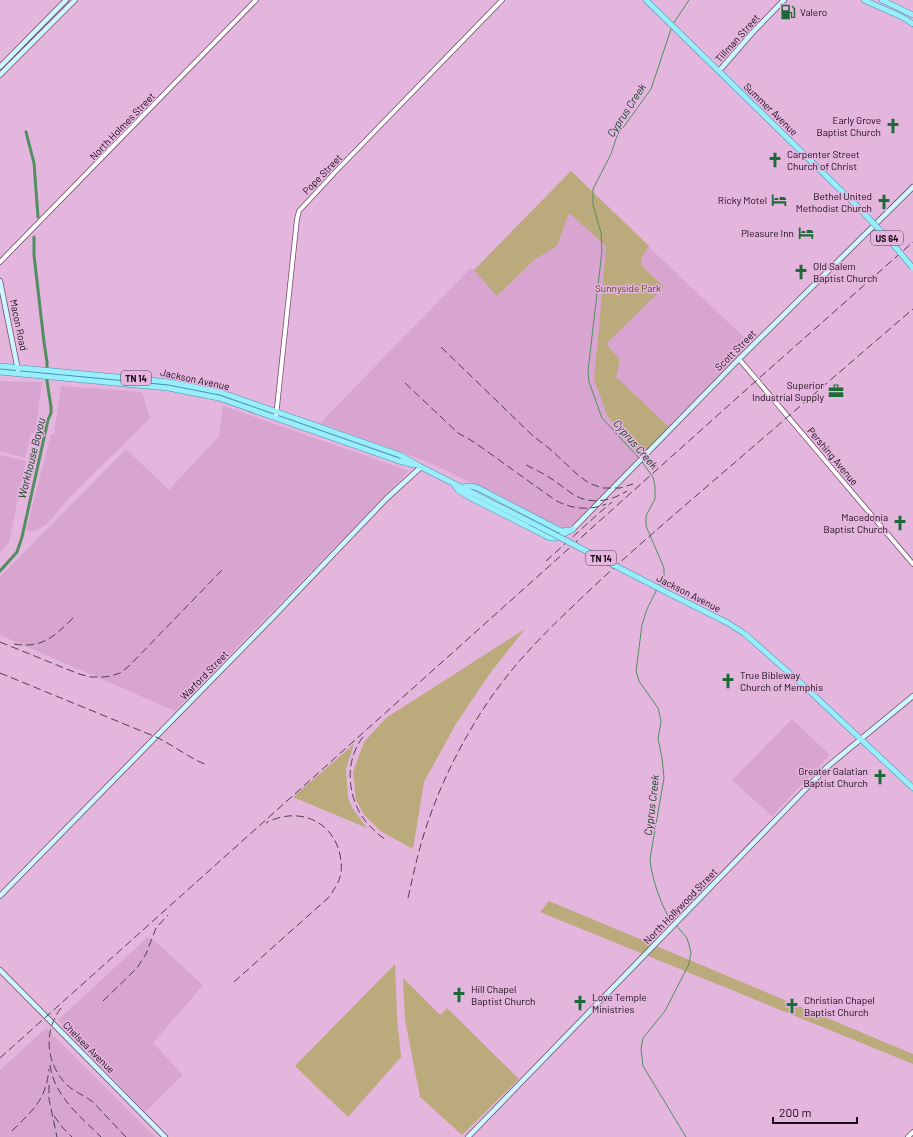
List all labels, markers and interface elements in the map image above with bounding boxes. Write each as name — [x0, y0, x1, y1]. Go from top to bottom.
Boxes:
fuel station icon: Valero — [779, 3, 797, 21]
place label: Valero — [800, 6, 827, 18]
street label: Tillman Street — [712, 11, 762, 65]
water label: Cyprus Creek — [604, 80, 648, 139]
street label: Summer Avenue — [742, 80, 800, 138]
street label: North Holmes Street — [87, 90, 157, 162]
place label: Early Grove Baptist Church — [817, 114, 881, 138]
church icon: Early Grove Baptist Church — [884, 117, 902, 135]
place label: Carpenter Street Church of Christ — [787, 148, 860, 172]
street label: Pope Street — [300, 151, 344, 197]
church icon: Carpenter Street Church of Christ — [766, 151, 784, 169]
place label: Bethel United Methodist Church — [796, 190, 872, 214]
hotel icon: Ricky Motel — [770, 191, 788, 209]
church icon: Bethel United Methodist Church — [875, 193, 893, 211]
place label: Ricky Motel — [718, 194, 767, 206]
hotel icon: Pleasure Inn — [797, 224, 815, 242]
place label: Pleasure Inn — [741, 227, 794, 239]
road number: US 64 — [871, 231, 903, 245]
place label: Old Salem Baptist Church — [813, 260, 877, 284]
church icon: Old Salem Baptist Church — [792, 263, 810, 281]
park label: Sunnyside Park — [595, 282, 661, 294]
street label: Macon Road — [8, 298, 30, 352]
street label: Scott Street — [712, 327, 758, 373]
street label: Jackson Avenue — [159, 366, 231, 392]
road number: TN 14 — [121, 371, 151, 385]
place label: Superior Industrial Supply — [752, 379, 824, 403]
office icon: Superior Industrial Supply — [827, 382, 845, 400]
water label: Workhouse Bayou — [15, 416, 47, 500]
water label: Cyprus Creek — [611, 417, 661, 472]
street label: Pershing Avenue — [805, 425, 861, 487]
place label: Macedonia Baptist Church — [824, 511, 888, 535]
church icon: Macedonia Baptist Church — [891, 514, 909, 532]
road number: TN 14 — [586, 551, 616, 565]
street label: Jackson Avenue — [655, 572, 723, 614]
street label: Warford Street — [177, 648, 231, 702]
place label: True Bibleway Church of Memphis — [740, 669, 823, 693]
church icon: True Bibleway Church of Memphis — [719, 672, 737, 690]
place label: Greater Galatian Baptist Church — [798, 765, 868, 789]
church icon: Greater Galatian Baptist Church — [871, 768, 889, 786]
water label: Cyprus Creek — [641, 773, 661, 836]
street label: North Hollywood Street — [641, 865, 720, 946]
place label: Hill Chapel Baptist Church — [471, 983, 535, 1007]
church icon: Hill Chapel Baptist Church — [450, 986, 468, 1004]
place label: Love Temple Ministries — [592, 991, 647, 1015]
church icon: Love Temple Ministries — [571, 994, 589, 1012]
place label: Christian Chapel Baptist Church — [804, 994, 875, 1018]
church icon: Christian Chapel Baptist Church — [783, 997, 801, 1015]
street label: Chelsea Avenue — [61, 1019, 117, 1075]
scale bar — [773, 1099, 857, 1125]
text: 200 m — [779, 1105, 811, 1119]

